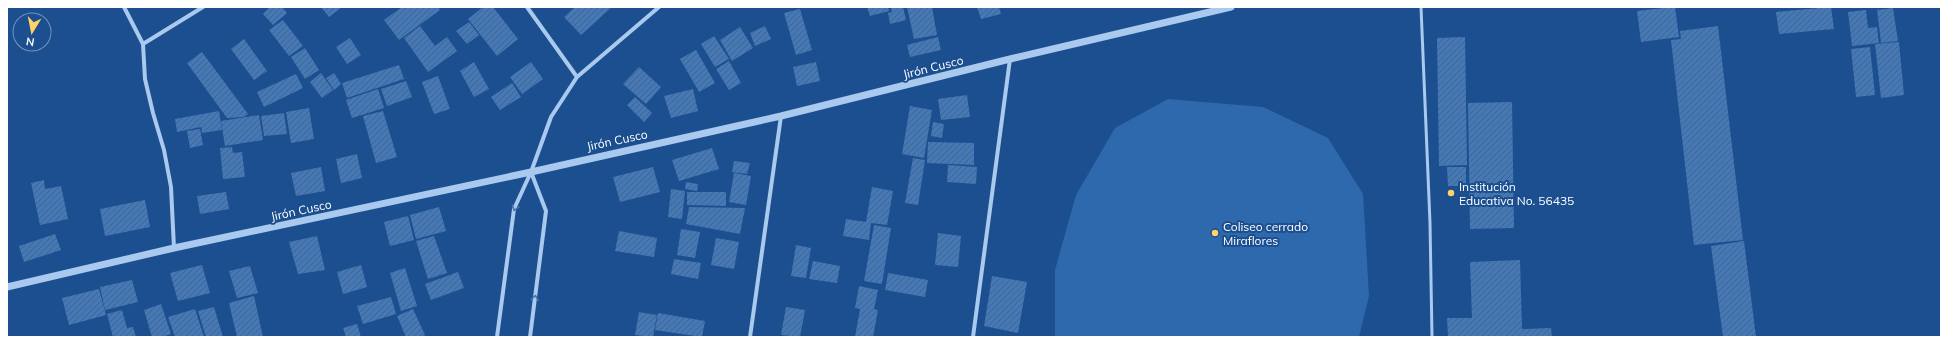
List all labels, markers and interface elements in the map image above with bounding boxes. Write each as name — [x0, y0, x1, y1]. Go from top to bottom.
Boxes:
north arrow — [12, 12, 52, 52]
text: N — [25, 34, 36, 49]
street label: Jirón Cusco — [901, 52, 965, 82]
street label: Jirón Cusco — [585, 126, 649, 154]
place label: Institución Educativa No. 56435 — [1459, 179, 1574, 208]
marker: Institución Educativa No. 56435 — [1446, 188, 1456, 198]
street label: Jirón Cusco — [269, 196, 333, 224]
one-way arrow — [511, 204, 520, 211]
place label: Coliseo cerrado Miraflores — [1223, 219, 1308, 248]
marker: Coliseo cerrado Miraflores — [1210, 228, 1220, 238]
one-way arrow — [530, 295, 539, 301]

